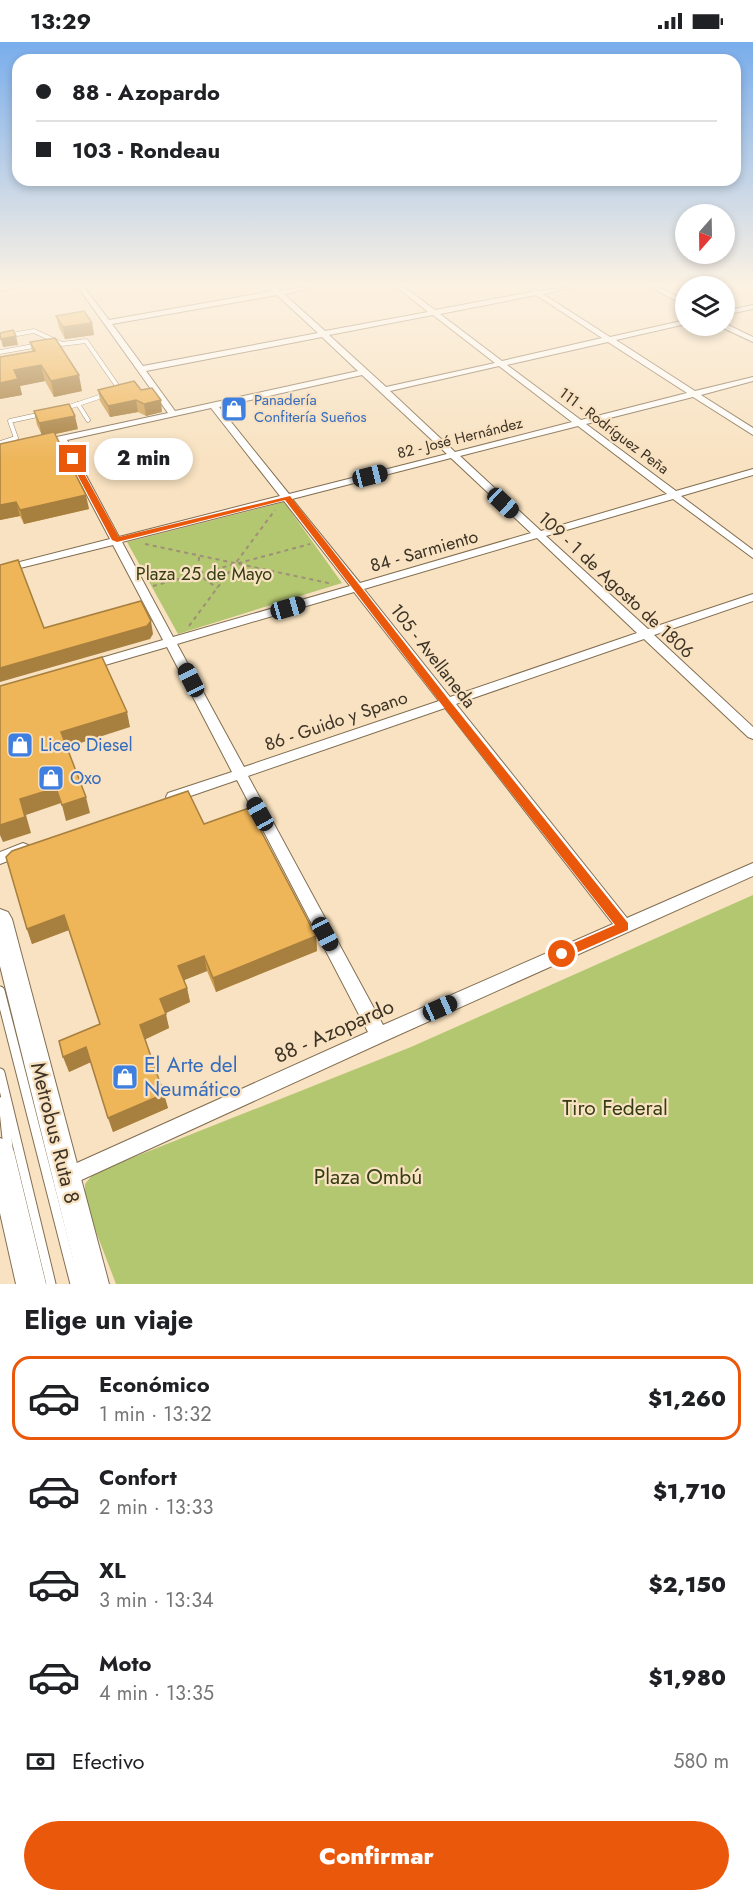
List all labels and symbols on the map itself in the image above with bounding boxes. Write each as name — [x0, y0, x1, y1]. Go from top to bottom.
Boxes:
north arrow — [675, 204, 735, 264]
street label: 111 - Rodríguez Peña — [554, 382, 674, 480]
place label: Panadería Confitería Sueños — [254, 389, 367, 428]
shop icon: Panadería Confitería Sueños — [219, 394, 249, 424]
street label: 82 - José Hernández — [395, 412, 525, 464]
callout: 2 min — [94, 438, 193, 480]
route end — [59, 445, 86, 472]
car — [350, 463, 390, 489]
car — [484, 484, 522, 522]
street label: 109 - 1 de Agosto de 1806 — [532, 506, 700, 664]
street label: 84 - Sarmiento — [367, 523, 481, 579]
park label: Plaza 25 de Mayo — [136, 561, 272, 587]
car — [268, 594, 308, 622]
street label: 105 - Avellaneda — [384, 598, 482, 714]
car — [175, 660, 207, 700]
street label: 86 - Guido y Spano — [261, 684, 411, 758]
shop icon: Liceo Diesel — [5, 730, 35, 760]
place label: Liceo Diesel — [40, 732, 133, 758]
shop icon: Oxo — [36, 763, 66, 793]
place label: Oxo — [70, 765, 102, 791]
car — [243, 794, 277, 834]
car — [309, 914, 341, 954]
route start — [548, 940, 575, 967]
street label: 88 - Azopardo — [269, 991, 399, 1071]
car — [420, 992, 460, 1024]
place label: El Arte del Neumático — [144, 1050, 241, 1104]
street label: Metrobus Ruta 8 — [23, 1059, 87, 1207]
shop icon: El Arte del Neumático — [110, 1062, 140, 1092]
park label: Tiro Federal — [562, 1093, 668, 1123]
park label: Plaza Ombú — [314, 1162, 422, 1192]

